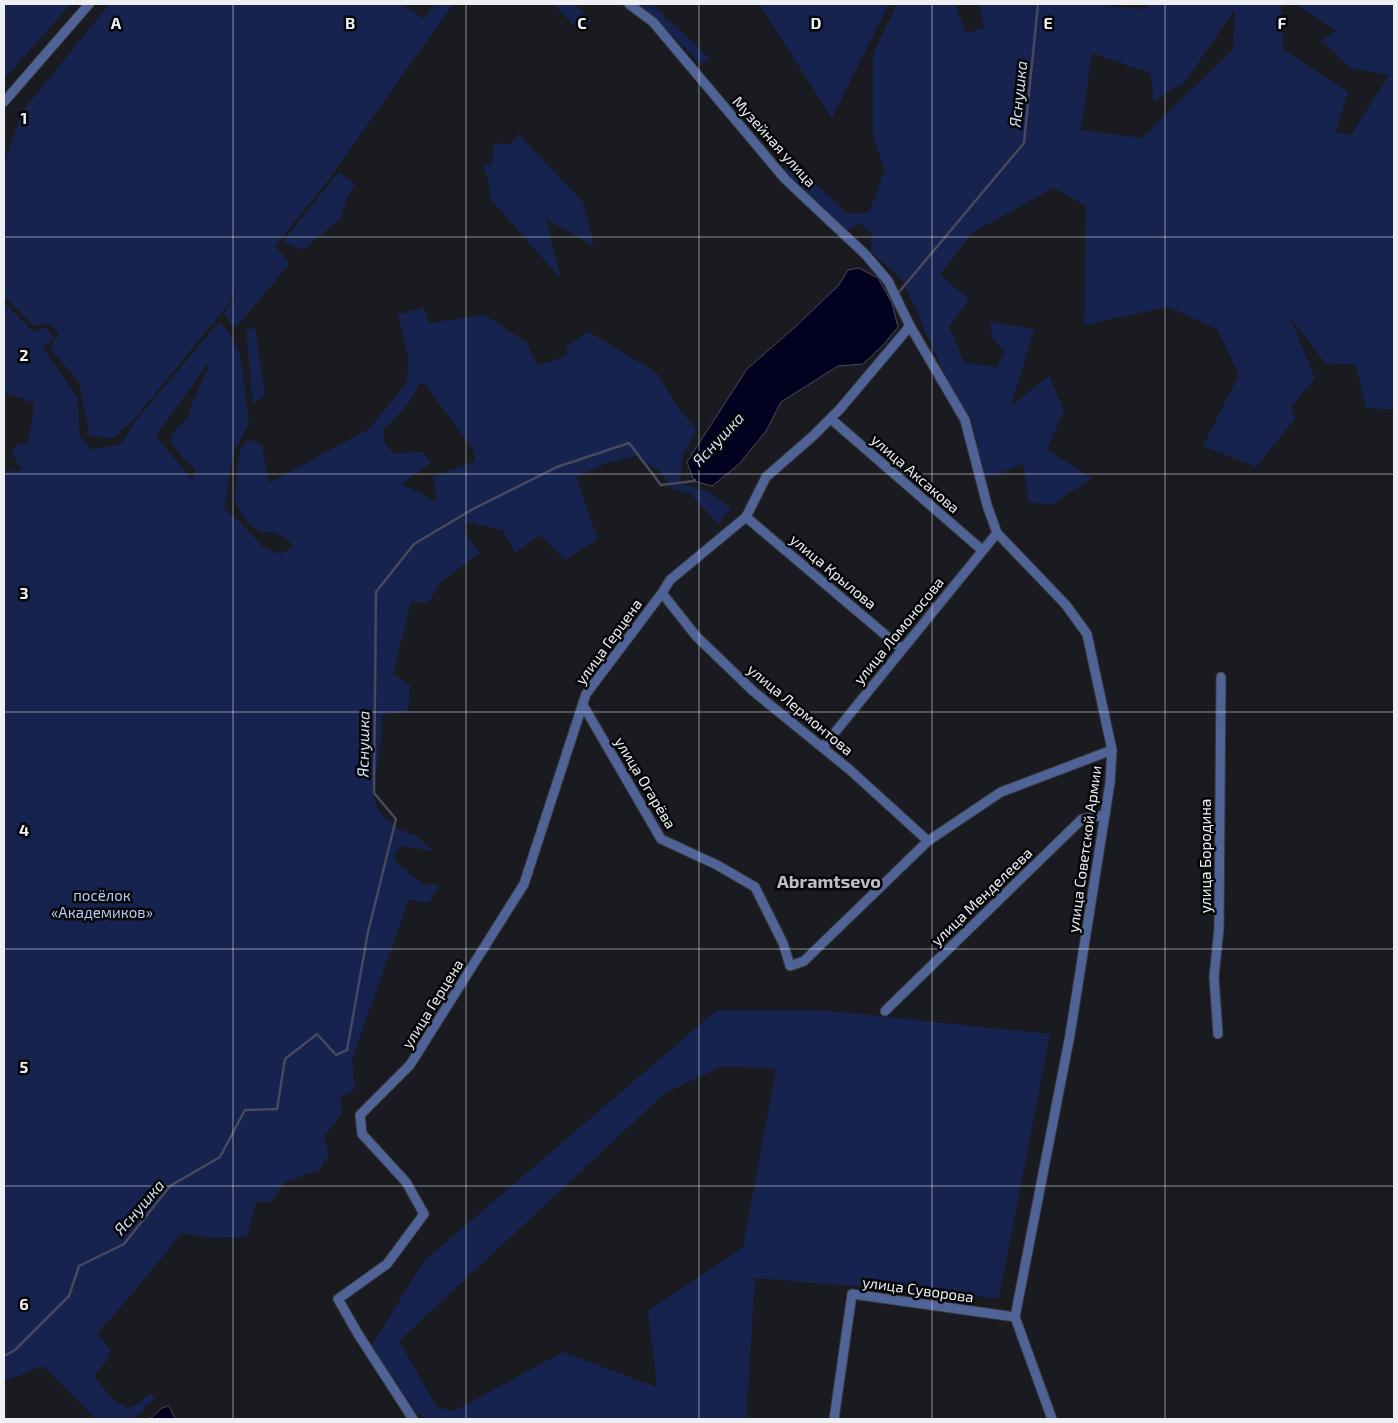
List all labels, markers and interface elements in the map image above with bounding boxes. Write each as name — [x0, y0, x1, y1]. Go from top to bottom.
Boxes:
text: A — [111, 13, 122, 32]
text: B — [345, 13, 355, 32]
text: C — [577, 13, 587, 32]
text: D — [811, 13, 822, 32]
text: E — [1043, 13, 1053, 32]
text: F — [1278, 13, 1287, 32]
water label: Яснушка — [1005, 60, 1030, 128]
street label: Музейная улица — [729, 92, 820, 191]
text: 1 — [21, 108, 27, 127]
text: 2 — [19, 345, 29, 364]
water label: Яснушка — [688, 408, 747, 470]
street label: улица Аксакова — [867, 430, 964, 517]
street label: улица Крылова — [786, 530, 881, 613]
street label: улица Ломоносова — [849, 573, 948, 688]
text: 3 — [19, 583, 29, 602]
street label: улица Герцена — [571, 595, 646, 688]
street label: улица Лермонтова — [743, 660, 857, 760]
water label: Яснушка — [352, 710, 373, 778]
street label: улица Огарёва — [611, 733, 680, 832]
street label: улица Советской Армии — [1063, 764, 1106, 934]
street label: улица Бородина — [1196, 799, 1215, 913]
text: 4 — [19, 820, 29, 839]
street label: улица Менделеева — [927, 844, 1036, 950]
district label: Abramtsevo — [777, 870, 881, 892]
park label: посёлок «Академиков» — [51, 886, 153, 921]
street label: улица Герцена — [398, 956, 468, 1052]
text: 5 — [20, 1057, 29, 1076]
water label: Яснушка — [110, 1175, 168, 1238]
street label: улица Суворова — [861, 1272, 975, 1307]
text: 6 — [19, 1294, 29, 1313]

